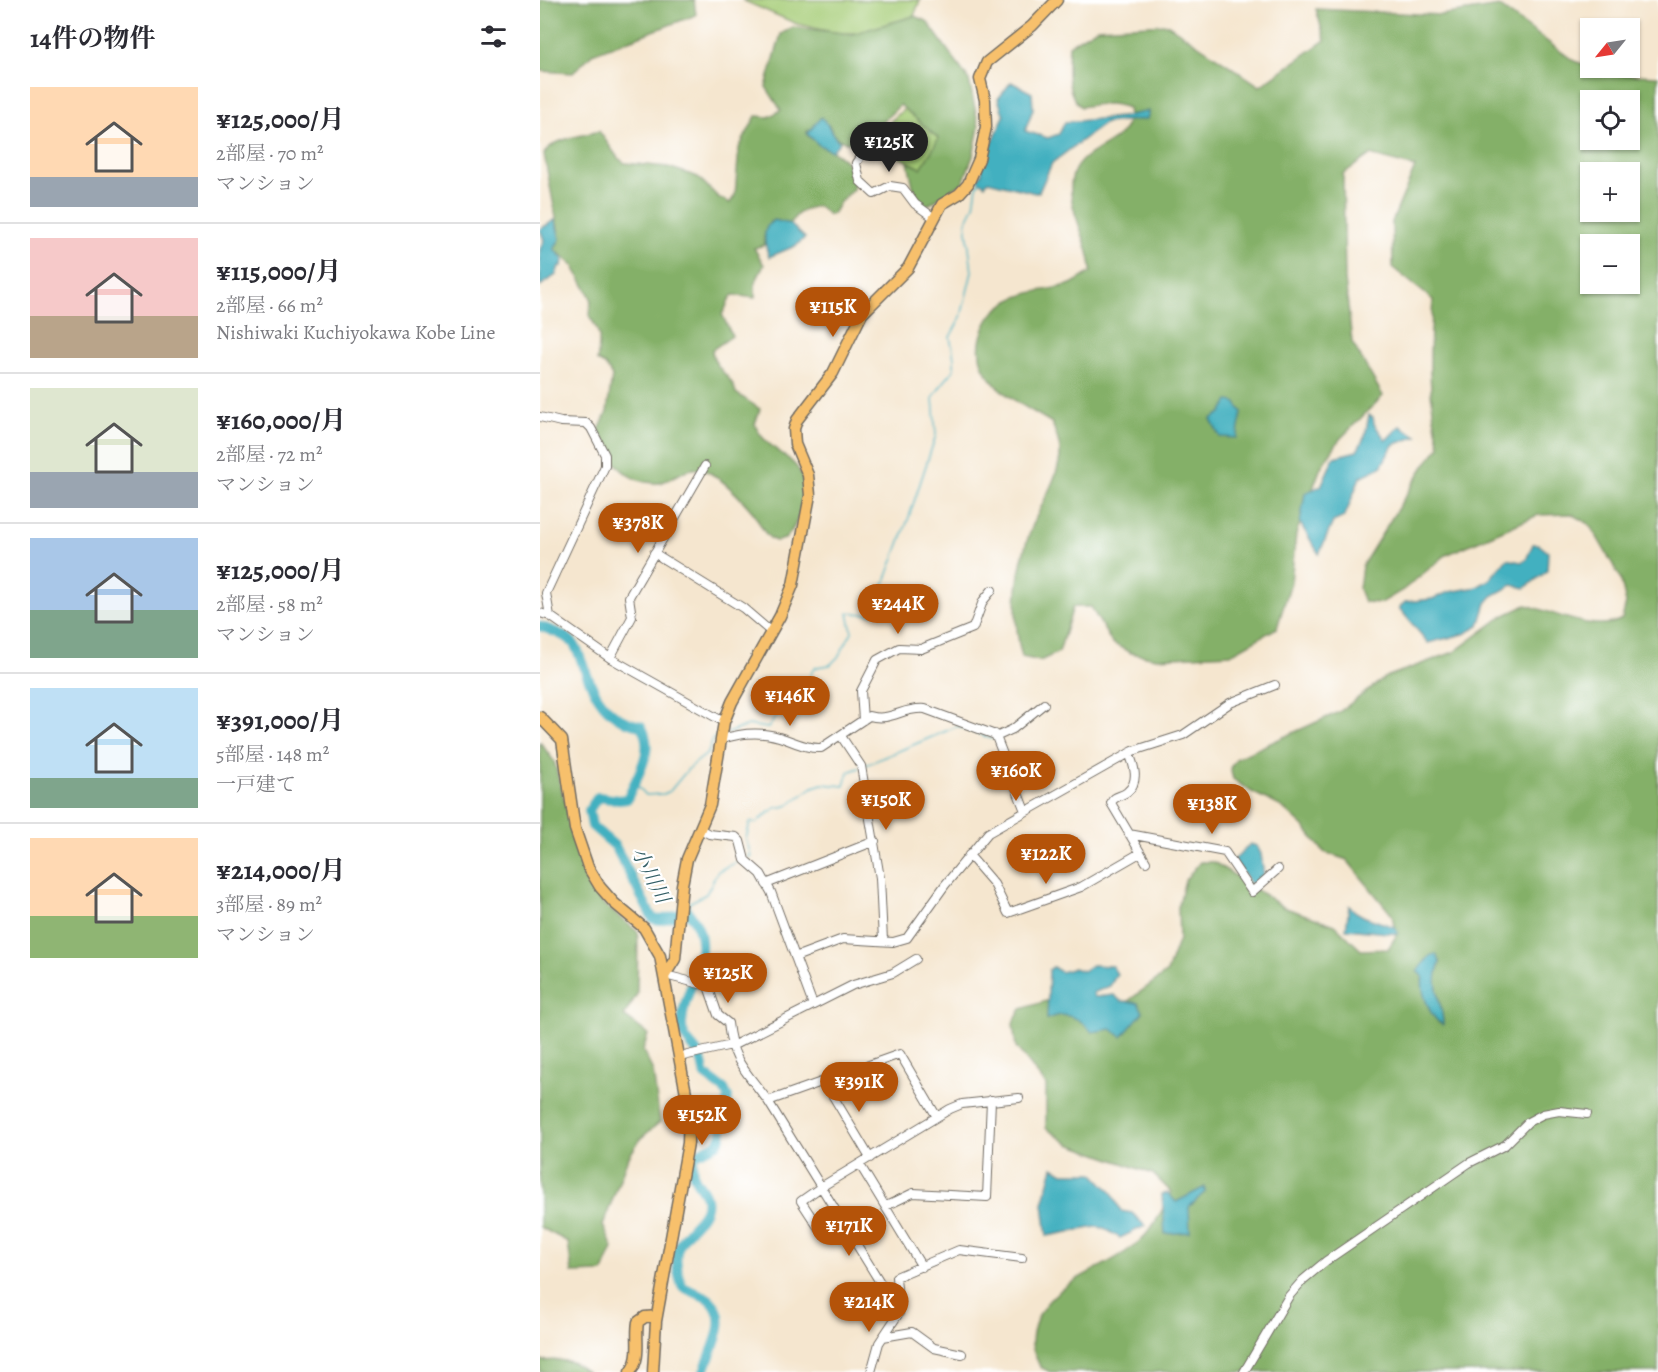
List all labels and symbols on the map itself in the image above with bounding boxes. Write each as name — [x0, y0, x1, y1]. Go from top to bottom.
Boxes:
north arrow — [1580, 18, 1640, 78]
pin: ¥125K — [847, 122, 931, 173]
pin: ¥115K — [791, 287, 875, 338]
pin: ¥378K — [596, 503, 680, 554]
pin: ¥244K — [856, 584, 940, 635]
pin: ¥146K — [748, 676, 832, 727]
pin: ¥160K — [974, 751, 1058, 802]
pin: ¥150K — [844, 780, 928, 831]
pin: ¥138K — [1170, 784, 1254, 835]
pin: ¥122K — [1004, 834, 1088, 885]
water label: 小川川 — [625, 842, 677, 910]
pin: ¥125K — [686, 953, 770, 1004]
pin: ¥391K — [817, 1062, 901, 1113]
pin: ¥152K — [660, 1095, 744, 1146]
pin: ¥171K — [807, 1206, 891, 1257]
pin: ¥214K — [827, 1282, 911, 1333]

